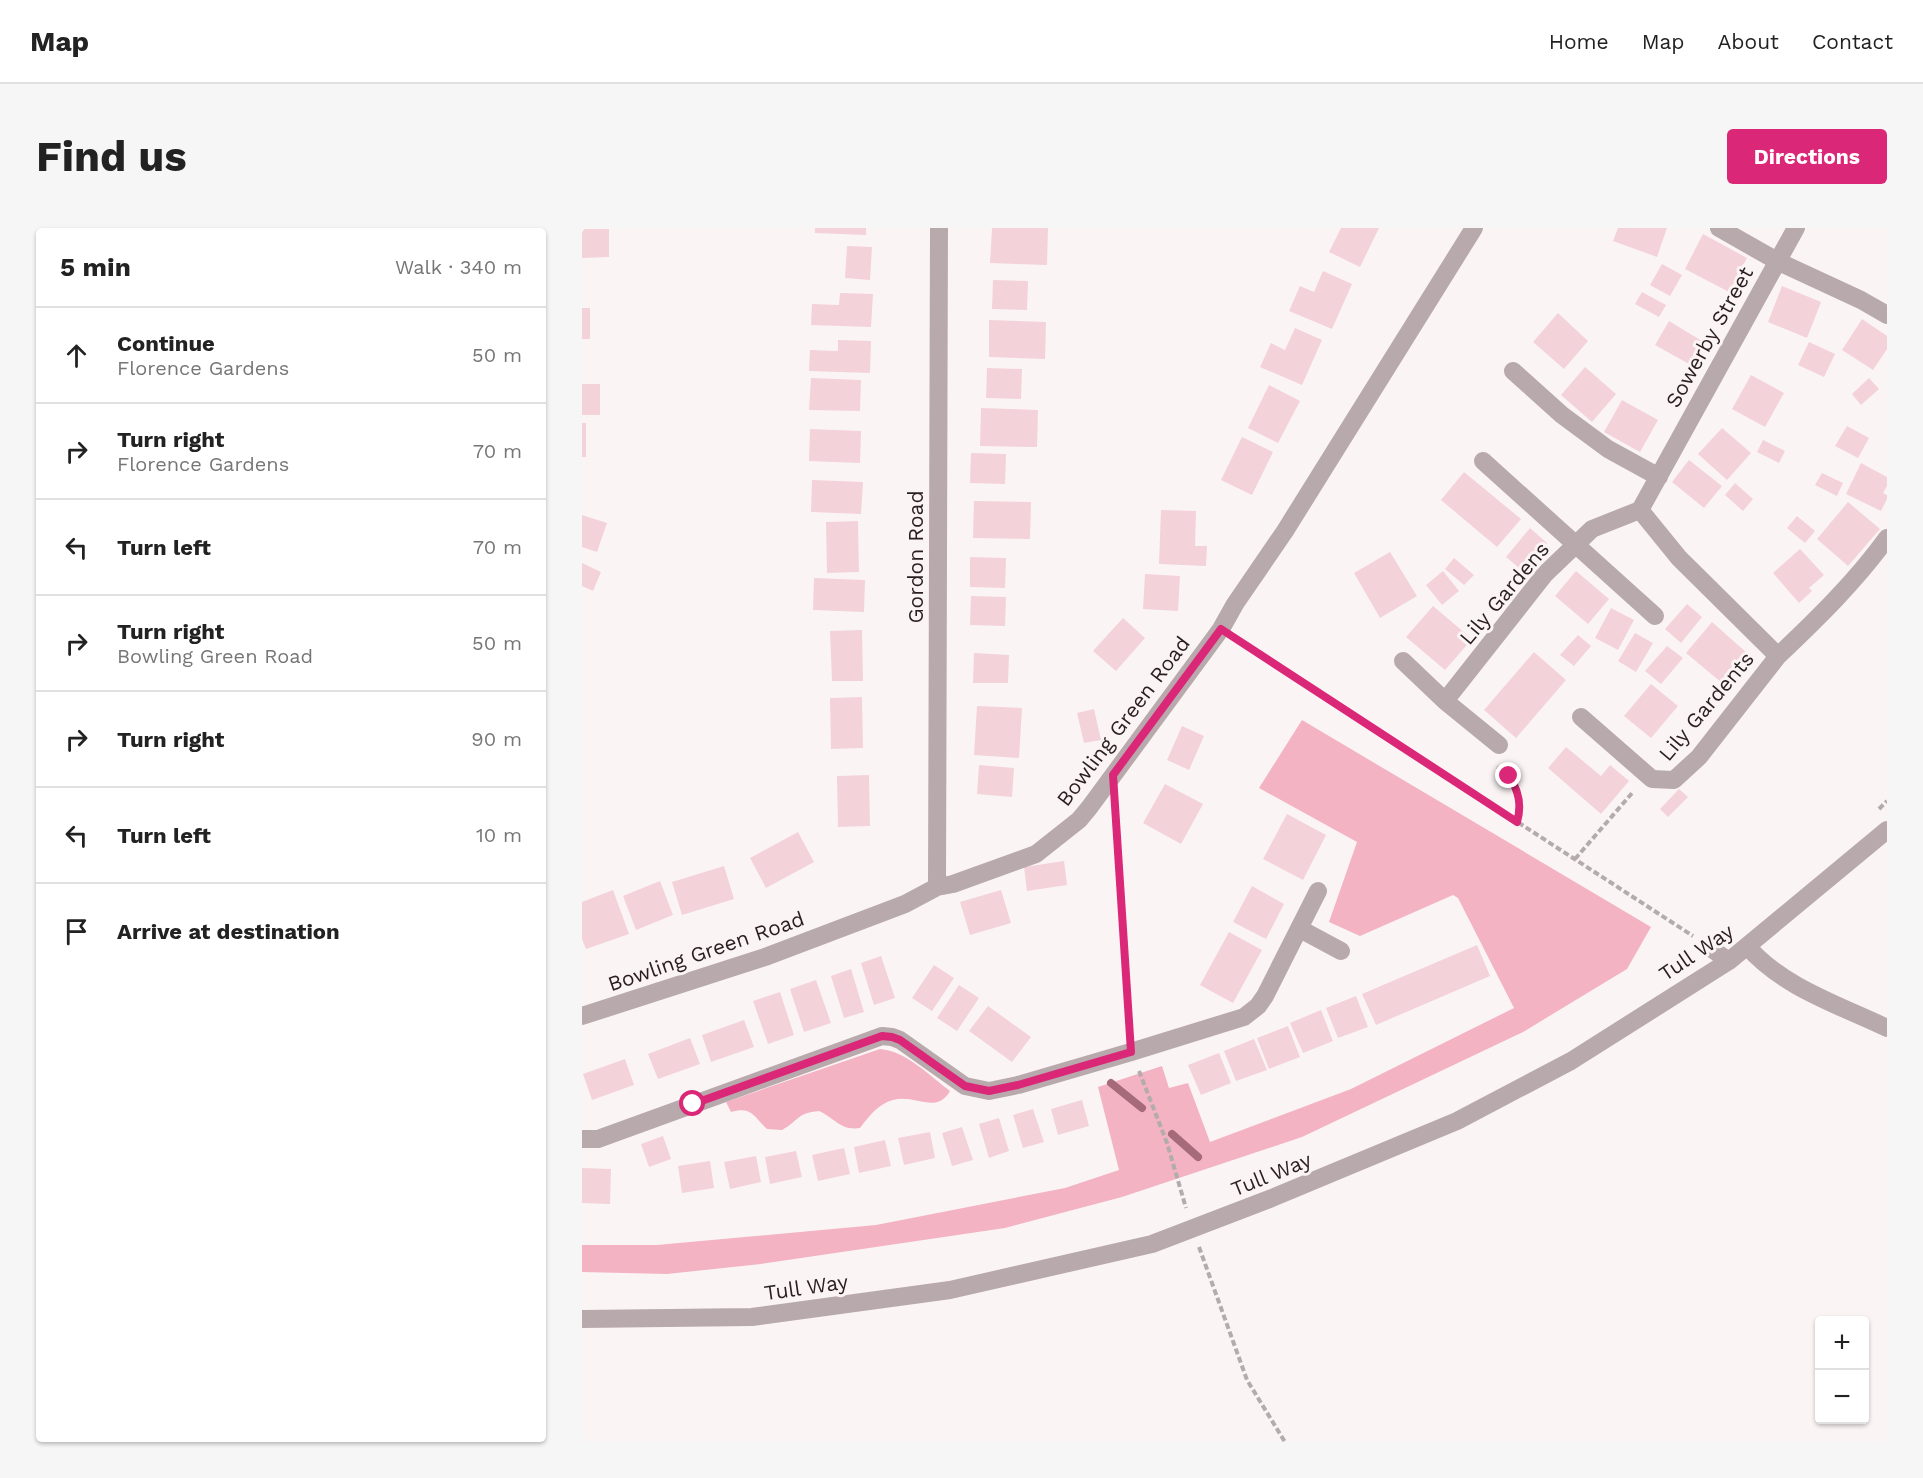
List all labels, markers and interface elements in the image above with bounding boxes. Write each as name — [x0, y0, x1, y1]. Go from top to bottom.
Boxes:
text: Map — [30, 25, 89, 58]
text: Home — [1549, 29, 1609, 54]
text: Map — [1642, 29, 1685, 54]
text: About — [1718, 29, 1779, 54]
text: Contact — [1812, 29, 1893, 54]
button: Directions — [1727, 129, 1887, 184]
text: Find us — [36, 132, 187, 181]
text: 5 min — [60, 252, 131, 282]
text: Walk · 340 m — [395, 255, 522, 279]
street label: Sowerby Street — [1660, 262, 1758, 412]
text: Continue — [117, 331, 215, 356]
icon: ahead — [60, 339, 93, 372]
text: 50 m — [472, 343, 522, 367]
text: Florence Gardens — [117, 356, 289, 380]
text: Turn right — [117, 427, 224, 452]
icon: right — [60, 435, 93, 468]
text: 70 m — [473, 439, 522, 463]
text: Florence Gardens — [117, 452, 289, 476]
street label: Gordon Road — [903, 490, 928, 624]
icon: left — [60, 531, 93, 564]
text: Turn left — [117, 535, 211, 560]
text: 70 m — [473, 535, 522, 559]
street label: Lily Gardens — [1454, 537, 1554, 649]
text: Turn right — [117, 619, 224, 644]
icon: right — [60, 627, 93, 660]
text: 50 m — [472, 631, 522, 655]
street label: Bowling Green Road — [1051, 631, 1195, 811]
text: Bowling Green Road — [117, 644, 313, 668]
street label: Lily Gardents — [1653, 646, 1759, 766]
icon: right — [60, 723, 93, 756]
text: Turn right — [117, 727, 224, 752]
text: 90 m — [471, 727, 522, 751]
route end — [1495, 762, 1521, 788]
icon: left — [60, 819, 93, 852]
text: Turn left — [117, 823, 211, 848]
text: 10 m — [476, 823, 522, 847]
street label: Bowling Green Road — [605, 906, 807, 996]
icon: arrive — [60, 915, 93, 948]
street label: Tull Way — [1654, 918, 1738, 986]
text: Arrive at destination — [117, 919, 340, 944]
route start — [679, 1090, 705, 1116]
street label: Tull Way — [1227, 1147, 1315, 1201]
street label: Tull Way — [762, 1269, 850, 1305]
map controls — [1815, 1316, 1869, 1424]
button: + — [1815, 1316, 1869, 1370]
button: − — [1815, 1370, 1869, 1424]

